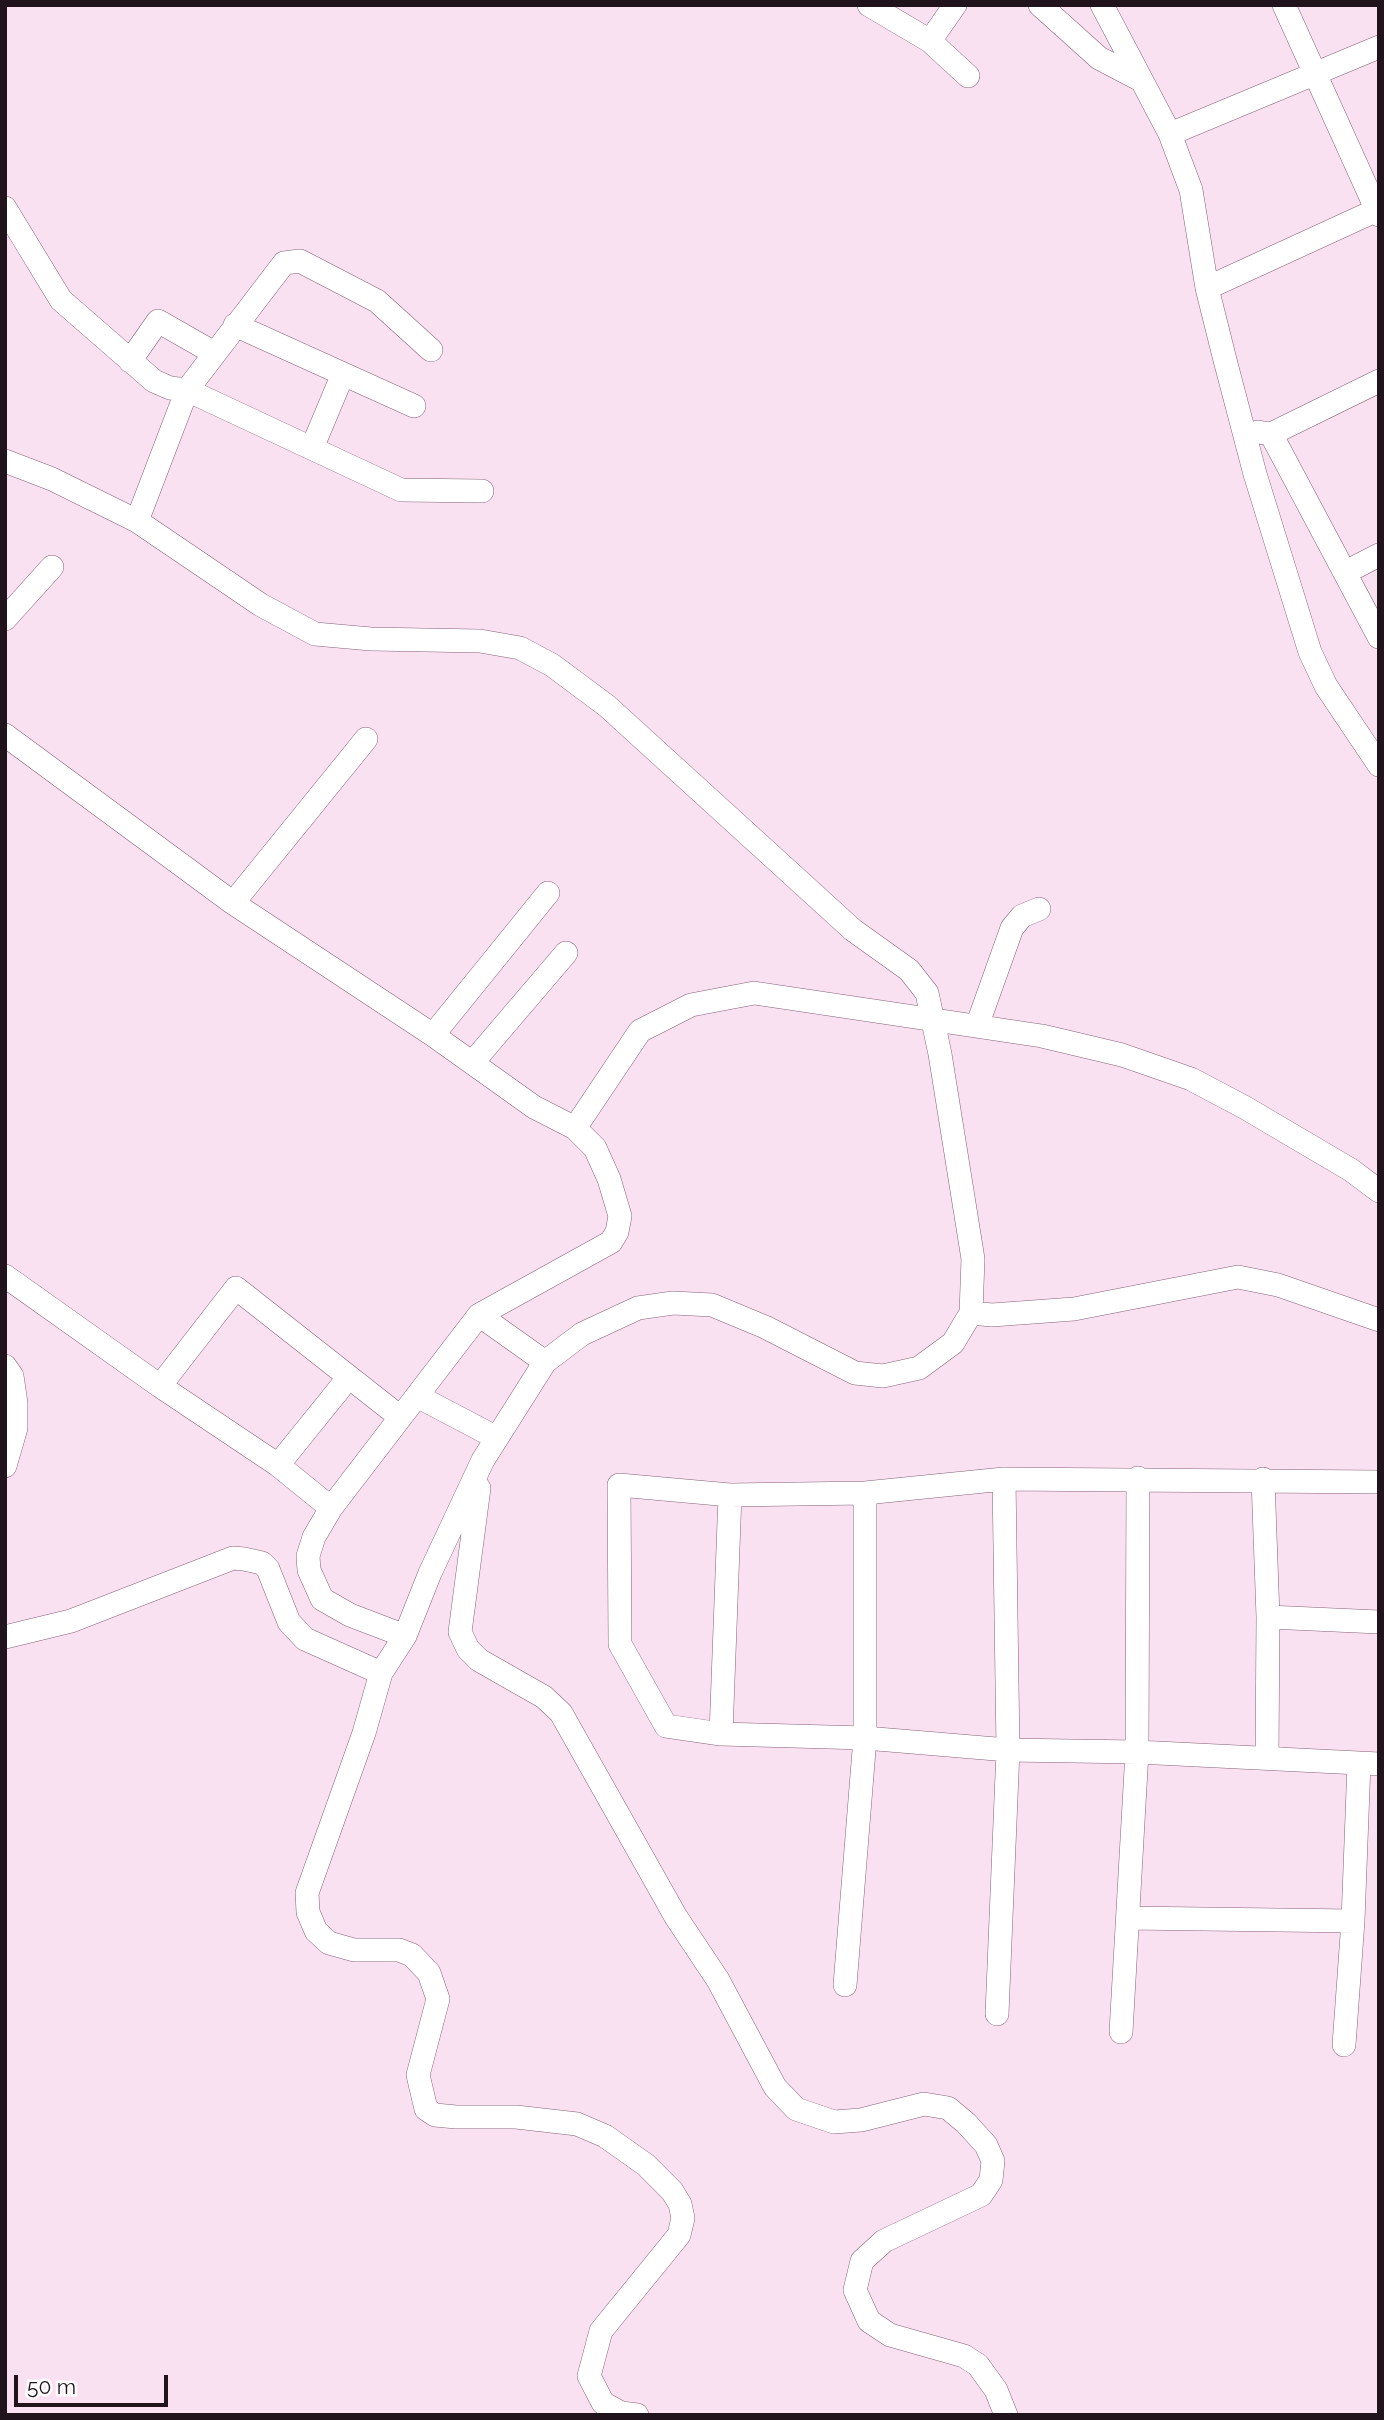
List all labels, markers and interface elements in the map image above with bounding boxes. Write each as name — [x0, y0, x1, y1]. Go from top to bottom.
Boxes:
scale bar — [18, 2360, 172, 2404]
text: 50 m — [27, 2374, 76, 2399]

